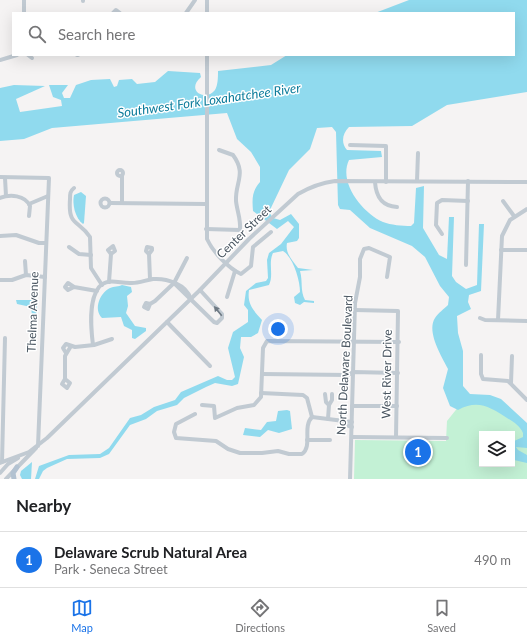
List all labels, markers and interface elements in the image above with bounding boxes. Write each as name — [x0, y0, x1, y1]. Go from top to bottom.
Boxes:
search box — [12, 12, 515, 56]
icon: search — [26, 23, 48, 45]
text: Search here — [58, 25, 135, 43]
water label: Southwest Fork Loxahatchee River — [116, 79, 302, 121]
street label: Center Street — [213, 201, 275, 261]
street label: Thelma Avenue — [24, 271, 41, 353]
street label: North Delaware Boulevard — [333, 295, 356, 435]
one-way arrow — [214, 305, 222, 316]
your location — [268, 319, 288, 339]
street label: West River Drive — [378, 329, 395, 419]
map controls — [479, 431, 515, 467]
button: layers — [479, 431, 515, 467]
pin: 1 — [405, 437, 431, 467]
text: Nearby — [16, 495, 71, 516]
text: Delaware Scrub Natural Area — [54, 543, 247, 561]
text: 1 — [25, 552, 33, 568]
text: 490 m — [474, 552, 511, 568]
text: Park · Seneca Street — [54, 561, 168, 577]
tab: Map — [71, 597, 93, 634]
tab: Directions — [235, 597, 285, 634]
tab: Saved — [427, 597, 456, 634]

